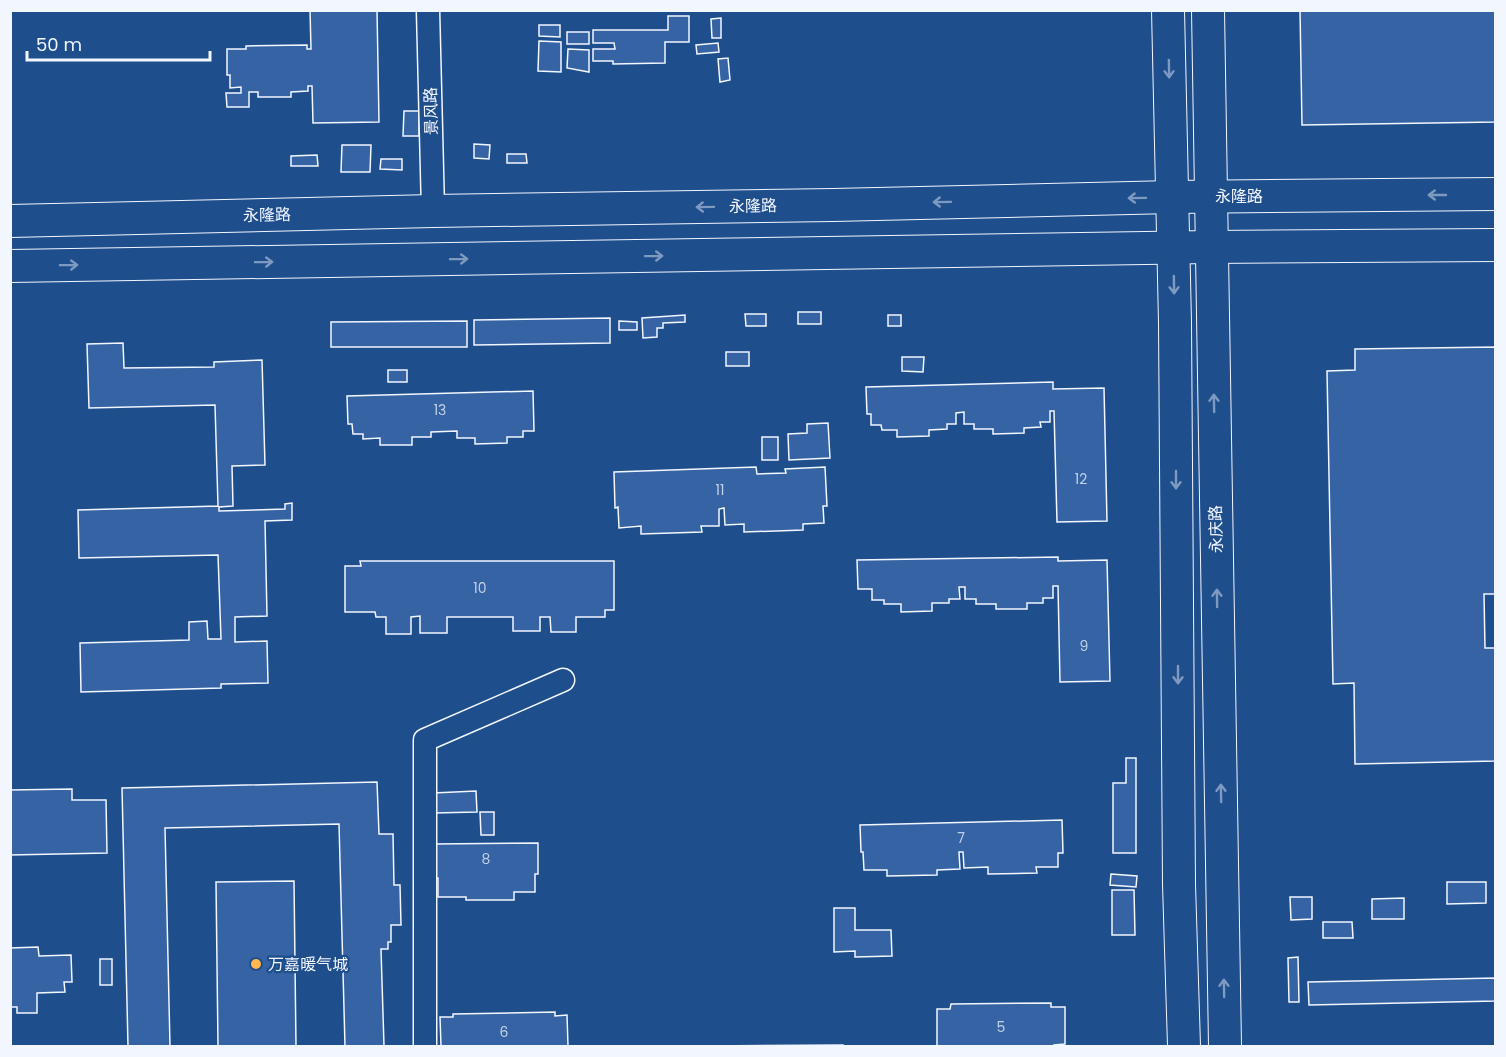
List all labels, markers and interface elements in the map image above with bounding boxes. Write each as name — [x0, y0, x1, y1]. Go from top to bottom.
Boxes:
scale bar — [27, 24, 210, 62]
text: 50 m — [36, 32, 82, 57]
one-way arrow — [1164, 58, 1175, 78]
street label: 景风路 — [419, 87, 443, 135]
street label: 永隆路 — [1215, 185, 1263, 208]
one-way arrow — [1428, 189, 1448, 201]
one-way arrow — [1128, 192, 1148, 203]
street label: 永隆路 — [729, 194, 777, 218]
one-way arrow — [933, 197, 953, 208]
one-way arrow — [696, 201, 716, 213]
street label: 永隆路 — [243, 203, 291, 227]
one-way arrow — [643, 250, 663, 262]
one-way arrow — [448, 253, 468, 265]
one-way arrow — [253, 256, 273, 268]
one-way arrow — [58, 259, 78, 271]
one-way arrow — [1168, 274, 1180, 294]
one-way arrow — [1208, 394, 1219, 414]
house number: 13 — [434, 400, 446, 420]
house number: 12 — [1075, 469, 1087, 489]
one-way arrow — [1170, 469, 1182, 489]
house number: 11 — [716, 480, 724, 500]
street label: 永庆路 — [1204, 505, 1228, 553]
house number: 10 — [473, 578, 487, 598]
one-way arrow — [1211, 589, 1223, 609]
house number: 9 — [1080, 636, 1088, 656]
one-way arrow — [1172, 664, 1183, 684]
one-way arrow — [1215, 784, 1226, 804]
house number: 7 — [957, 828, 965, 848]
house number: 8 — [482, 849, 491, 869]
place label: 万嘉暖气城 — [268, 953, 348, 976]
marker: 万嘉暖气城 — [249, 957, 263, 971]
one-way arrow — [1218, 979, 1230, 999]
house number: 5 — [997, 1017, 1005, 1037]
house number: 6 — [500, 1022, 509, 1042]

